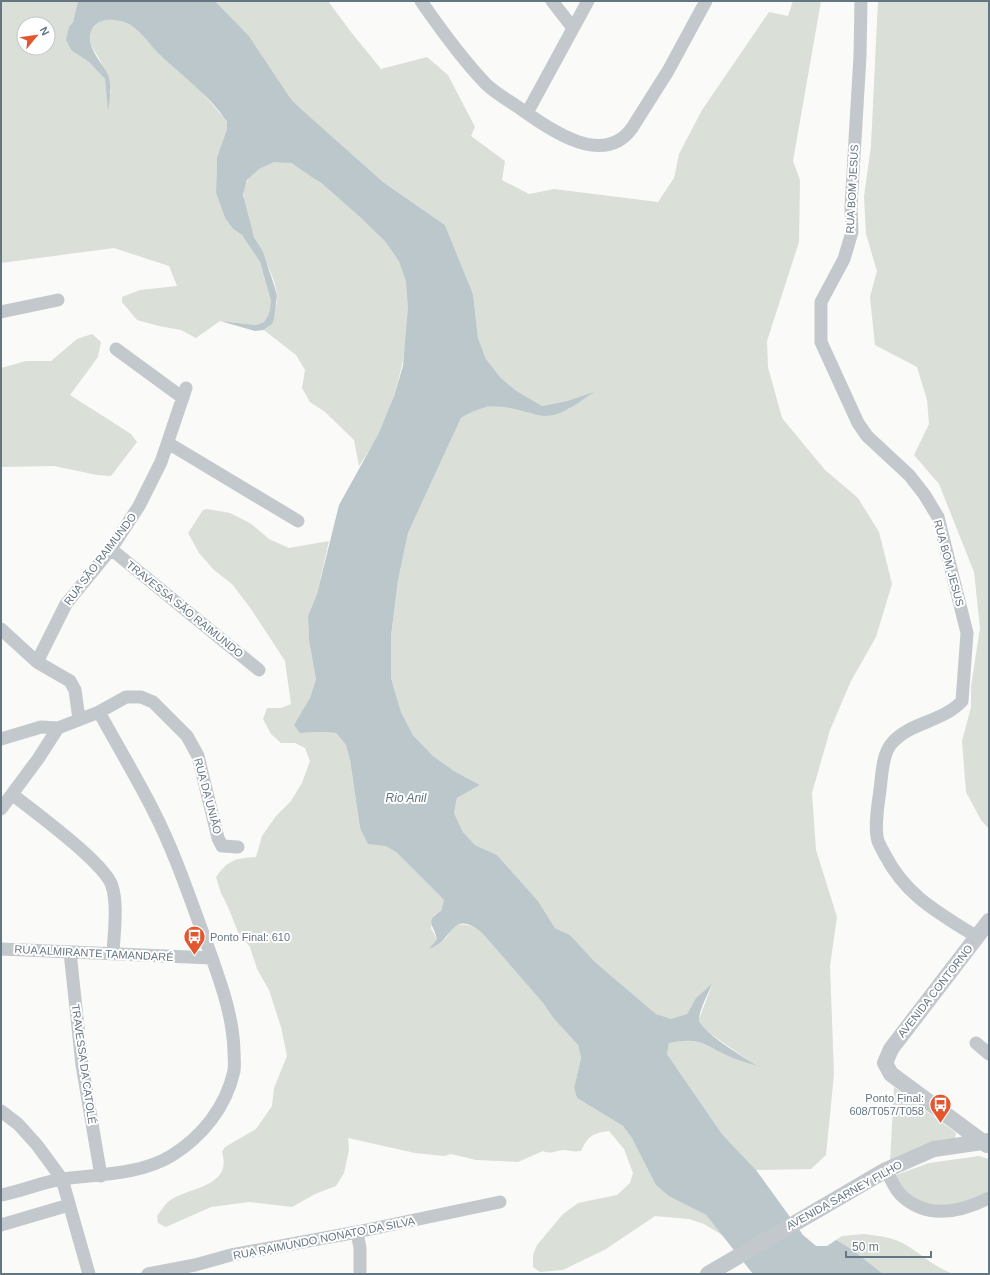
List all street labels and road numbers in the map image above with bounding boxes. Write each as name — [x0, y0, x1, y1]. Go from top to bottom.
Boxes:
street label: RUA BOM JESUS — [844, 144, 860, 234]
street label: RUA SÃO RAIMUNDO — [62, 510, 139, 607]
street label: RUA BOM JESUS — [932, 518, 966, 608]
street label: TRAVESSA SÃO RAIMUNDO — [124, 558, 246, 660]
street label: RUA DA UNIÃO — [192, 757, 224, 836]
street label: AVENIDA CONTORNO — [895, 942, 975, 1040]
street label: RUA ALMIRANTE TAMANDARÉ — [14, 943, 174, 963]
street label: TRAVESSA DA CATOLÉ — [70, 1003, 98, 1125]
street label: AVENIDA SARNEY FILHO — [784, 1158, 904, 1232]
street label: RUA RAIMUNDO NONATO DA SILVA — [232, 1214, 417, 1262]

